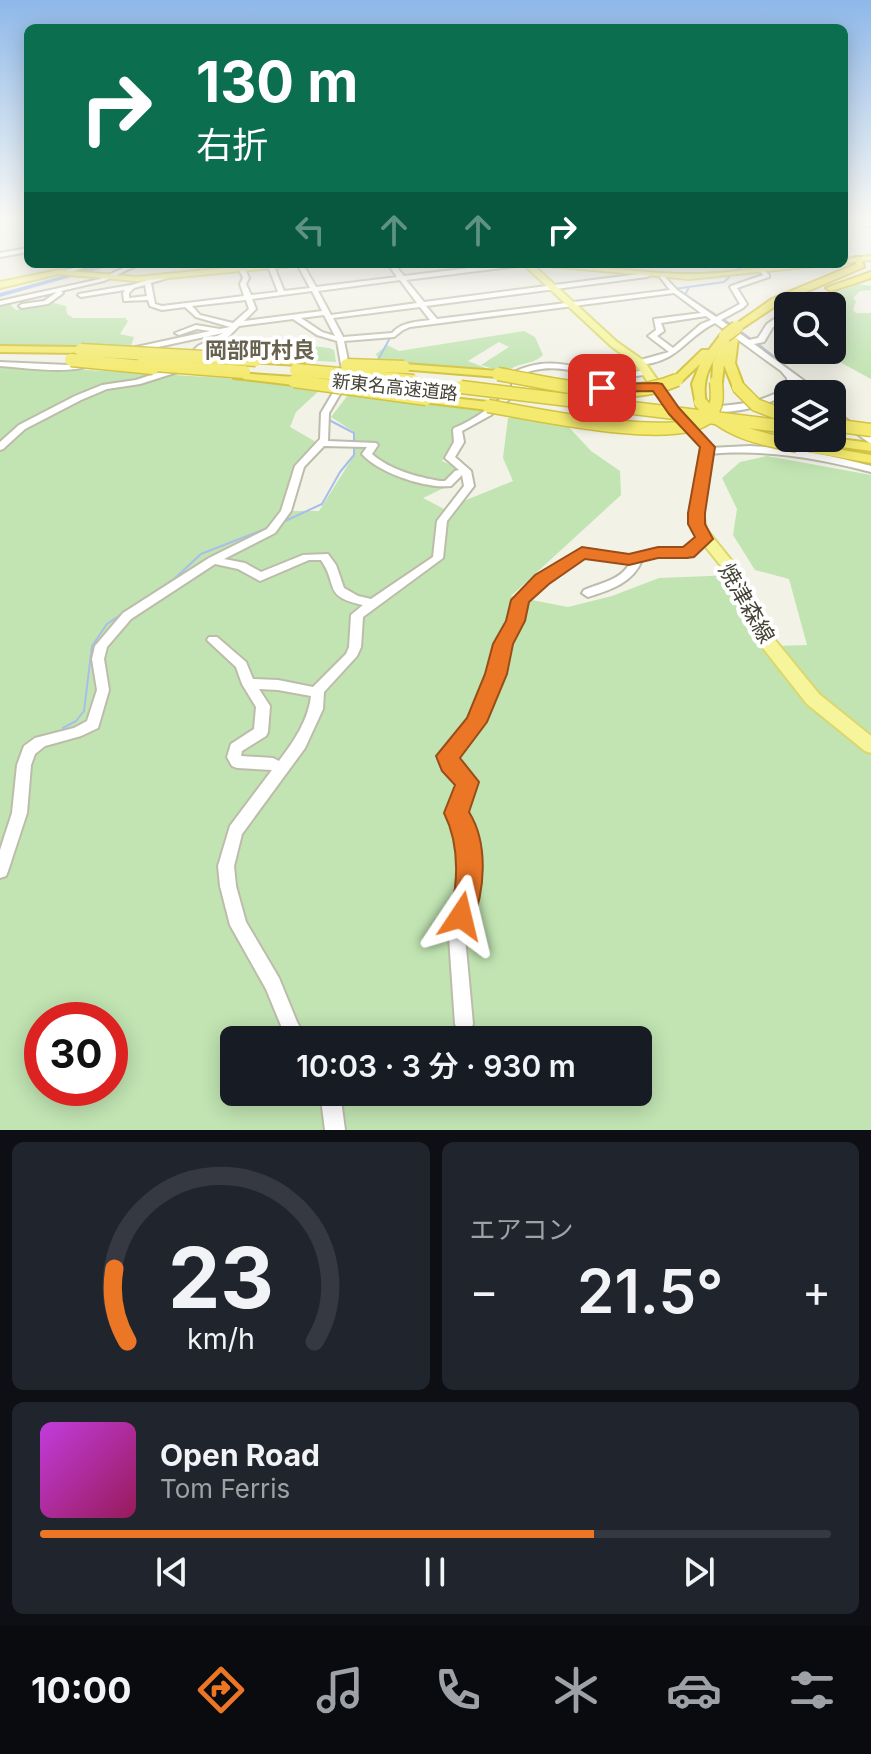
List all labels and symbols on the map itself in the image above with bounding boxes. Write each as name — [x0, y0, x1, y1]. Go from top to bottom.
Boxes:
district label: 岡部町村良 — [205, 337, 315, 363]
pin — [568, 354, 636, 422]
street label: 新東名高速道路 — [331, 370, 459, 404]
street label: 焼津森線 — [714, 558, 780, 648]
position arrow — [419, 874, 503, 958]
speed limit sign: 30 — [24, 1002, 128, 1106]

